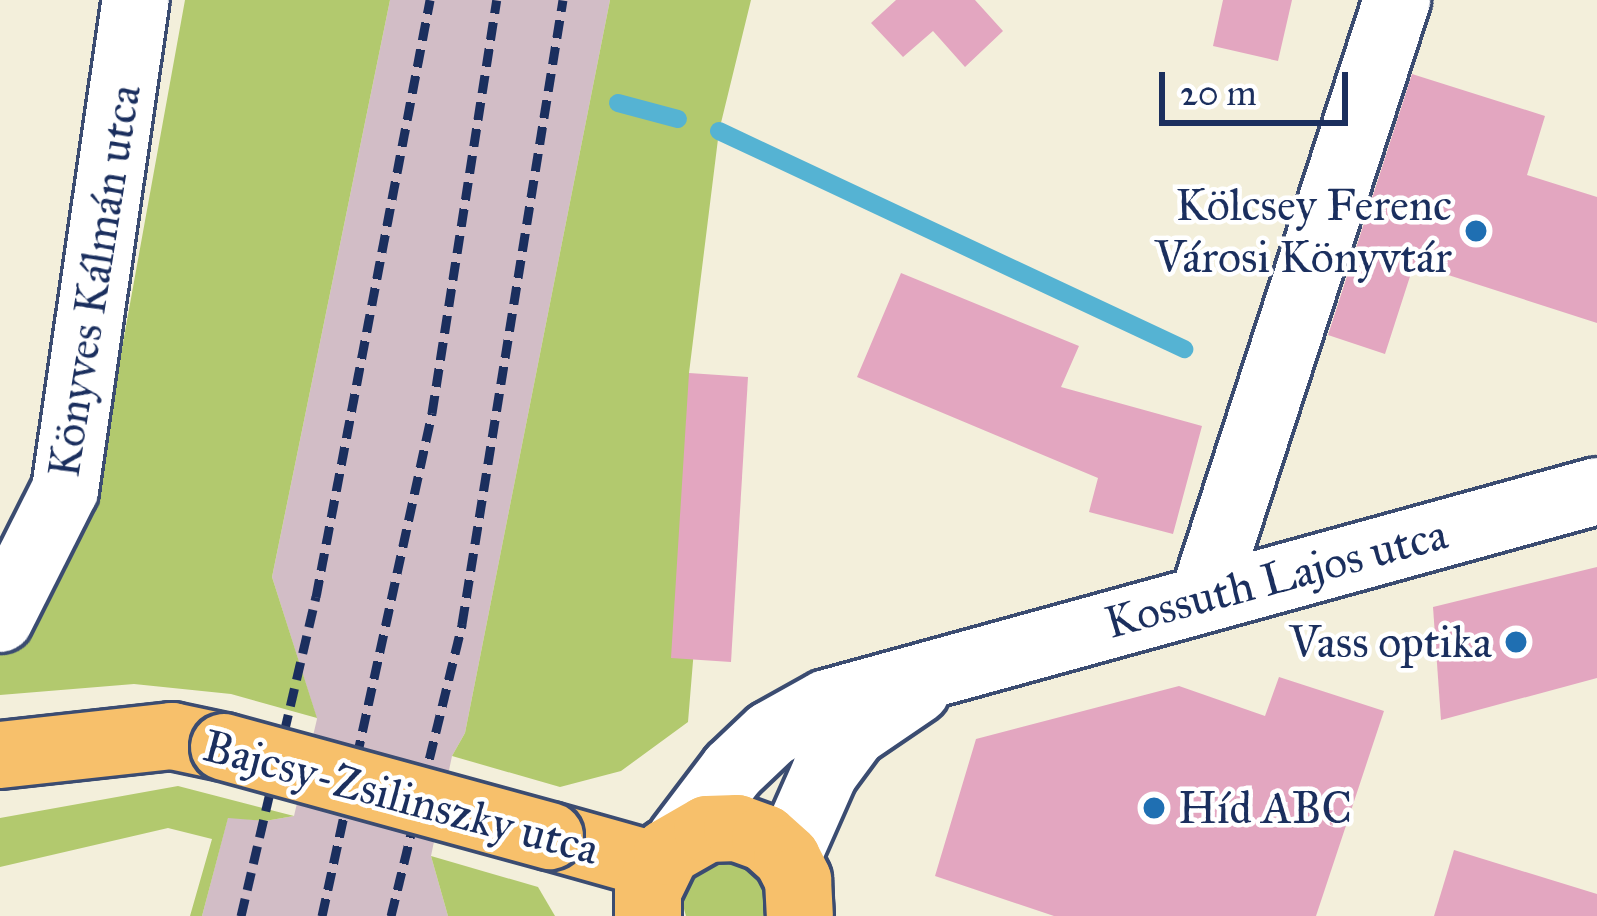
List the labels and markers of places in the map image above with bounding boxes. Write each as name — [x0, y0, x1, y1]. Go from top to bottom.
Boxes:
place label: Kölcsey Ferenc Városi Könyvtár — [1154, 178, 1452, 284]
marker: Kölcsey Ferenc Városi Könyvtár — [1463, 218, 1489, 244]
place label: Vass optika — [1289, 615, 1492, 669]
marker: Vass optika — [1503, 629, 1529, 655]
place label: Híd ABC — [1178, 781, 1352, 835]
marker: Híd ABC — [1141, 795, 1167, 821]

